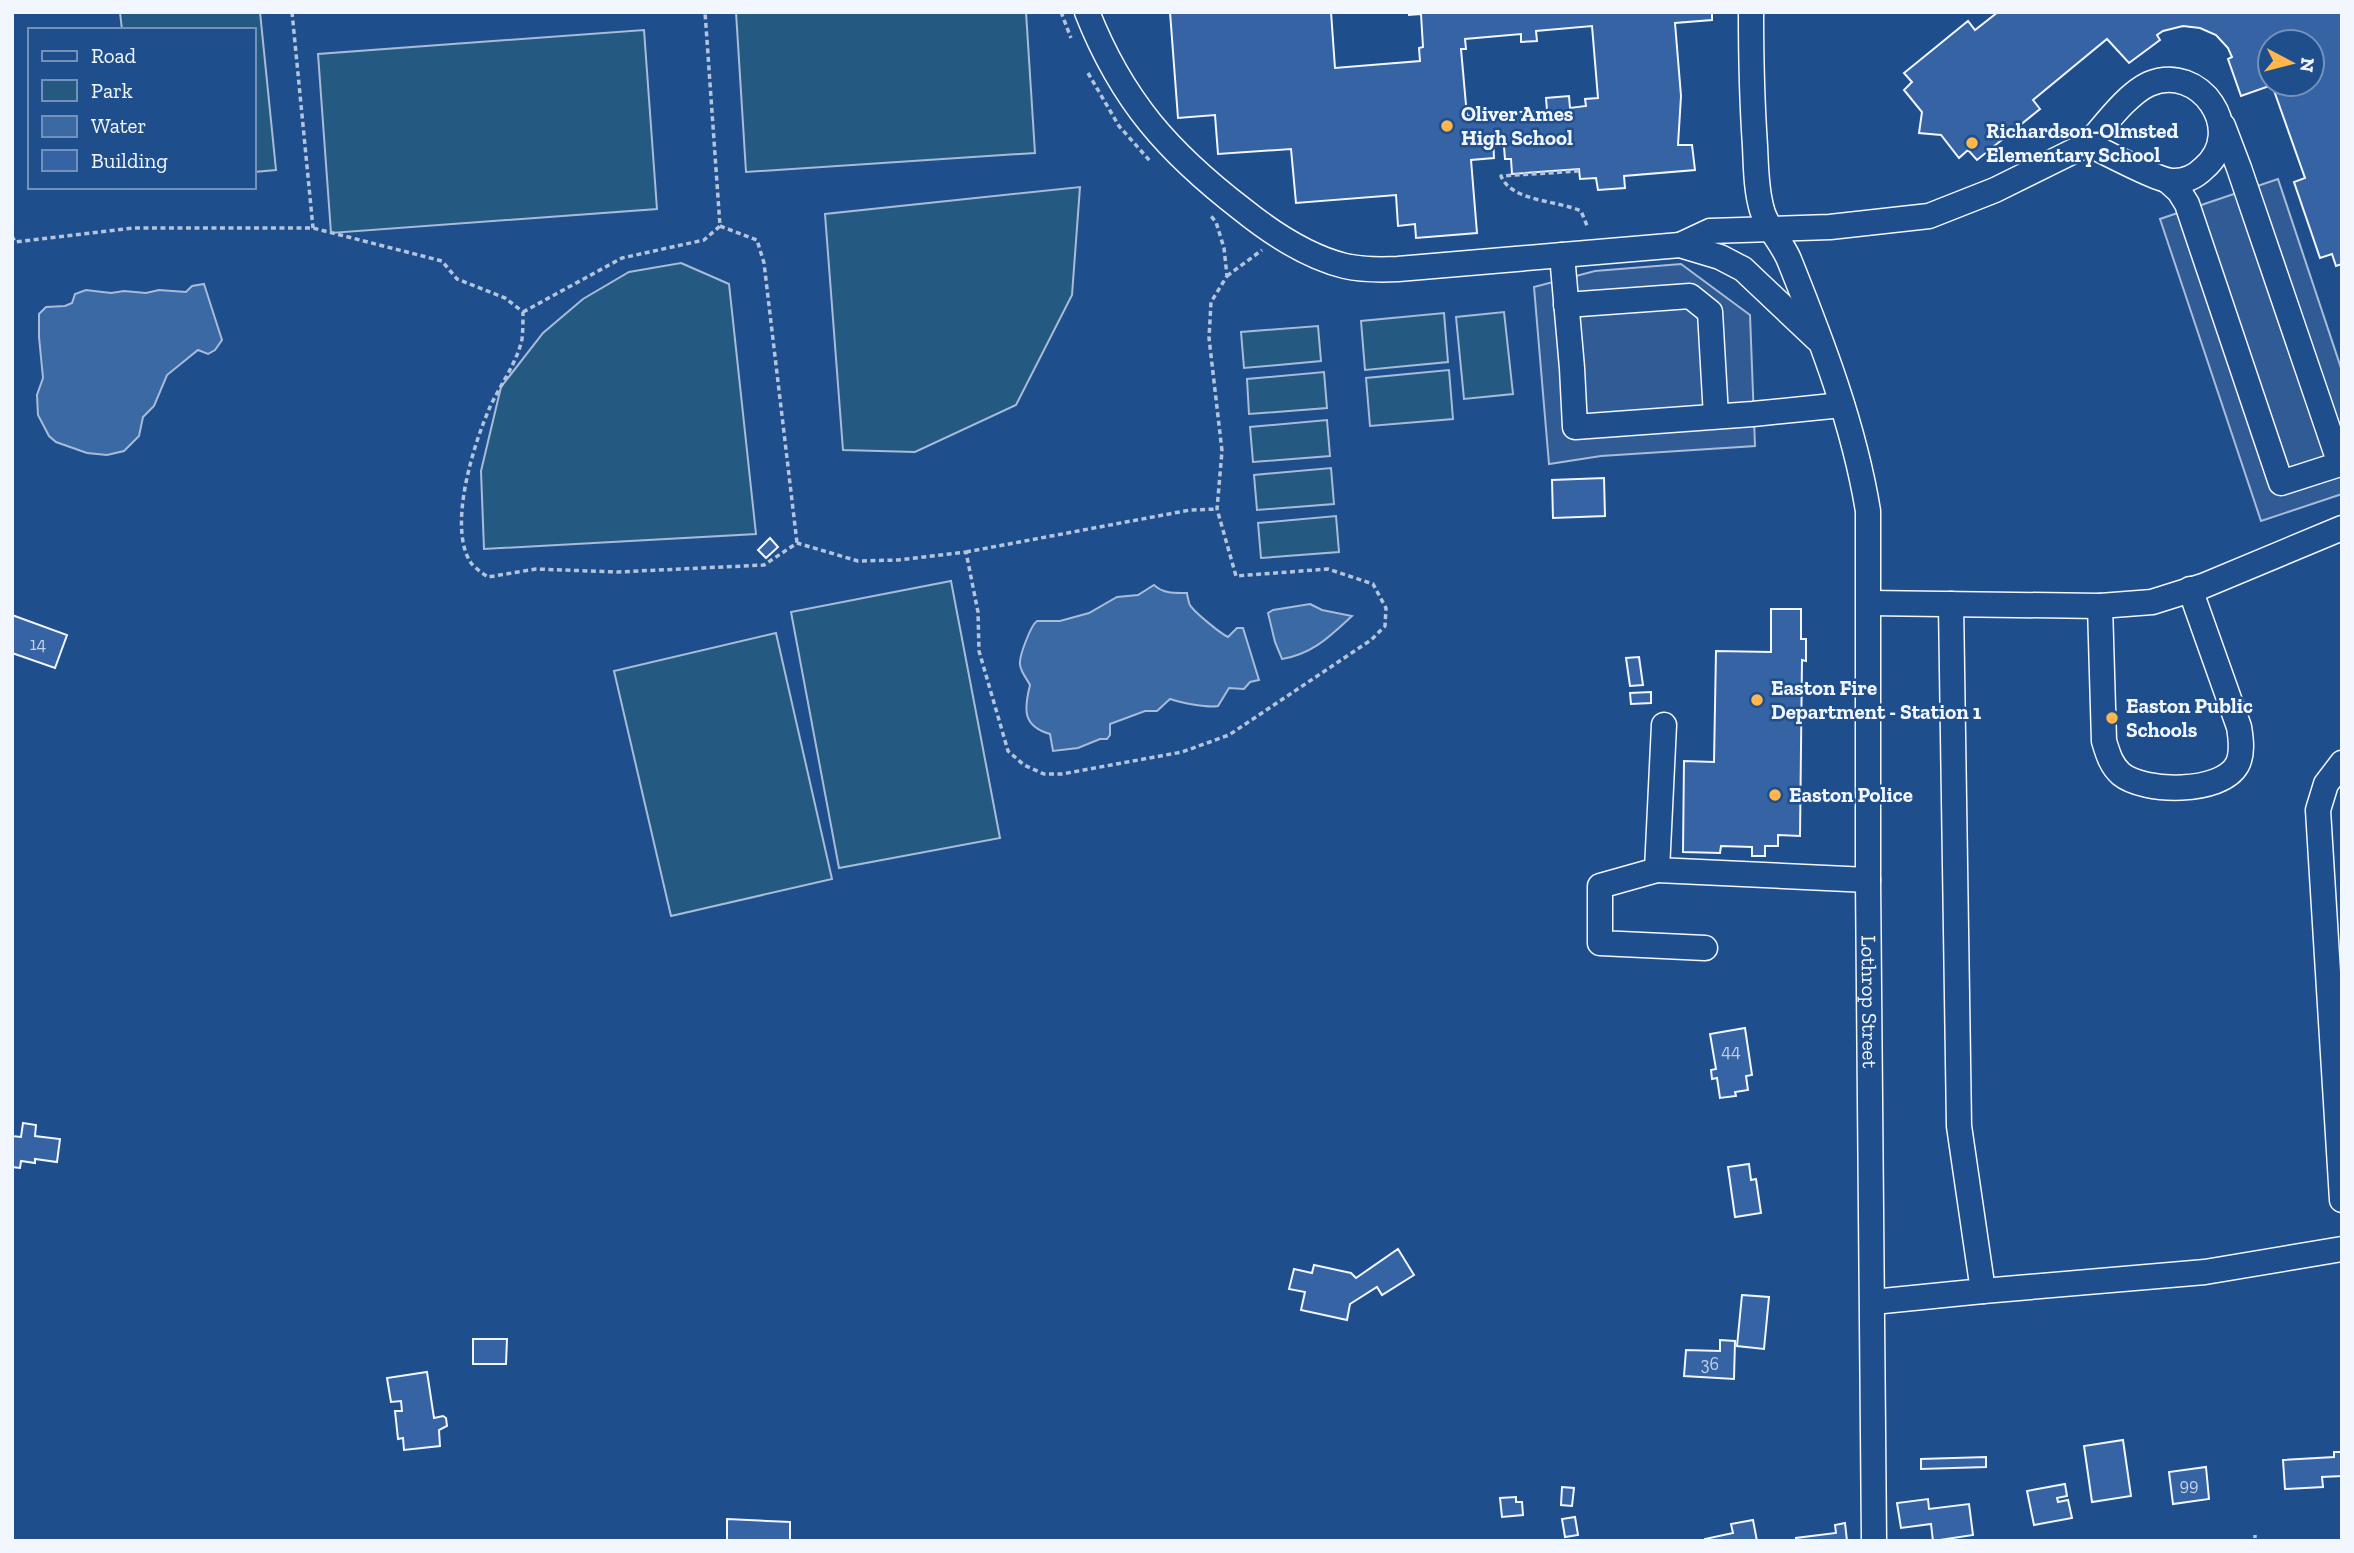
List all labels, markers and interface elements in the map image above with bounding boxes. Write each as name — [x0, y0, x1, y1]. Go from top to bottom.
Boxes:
legend — [28, 28, 256, 189]
north arrow — [2256, 28, 2326, 98]
text: Road — [91, 43, 137, 68]
text: N — [2295, 56, 2320, 74]
text: Park — [91, 78, 133, 103]
place label: Oliver Ames High School — [1461, 101, 1574, 150]
text: Water — [91, 113, 146, 138]
marker: Oliver Ames High School — [1439, 118, 1455, 134]
place label: Richardson-Olmsted Elementary School — [1986, 118, 2178, 167]
marker: Richardson-Olmsted Elementary School — [1964, 135, 1980, 151]
text: Building — [91, 148, 168, 173]
house number: 14 — [30, 633, 47, 655]
place label: Easton Fire Department - Station 1 — [1771, 675, 1982, 724]
marker: Easton Fire Department - Station 1 — [1749, 692, 1765, 708]
place label: Easton Public Schools — [2126, 693, 2253, 742]
marker: Easton Public Schools — [2104, 710, 2120, 726]
place label: Easton Police — [1789, 782, 1913, 807]
marker: Easton Police — [1767, 787, 1783, 803]
street label: Lothrop Street — [1857, 935, 1883, 1069]
house number: 44 — [1721, 1040, 1741, 1062]
house number: 36 — [1701, 1353, 1719, 1375]
house number: 99 — [2179, 1474, 2199, 1496]

